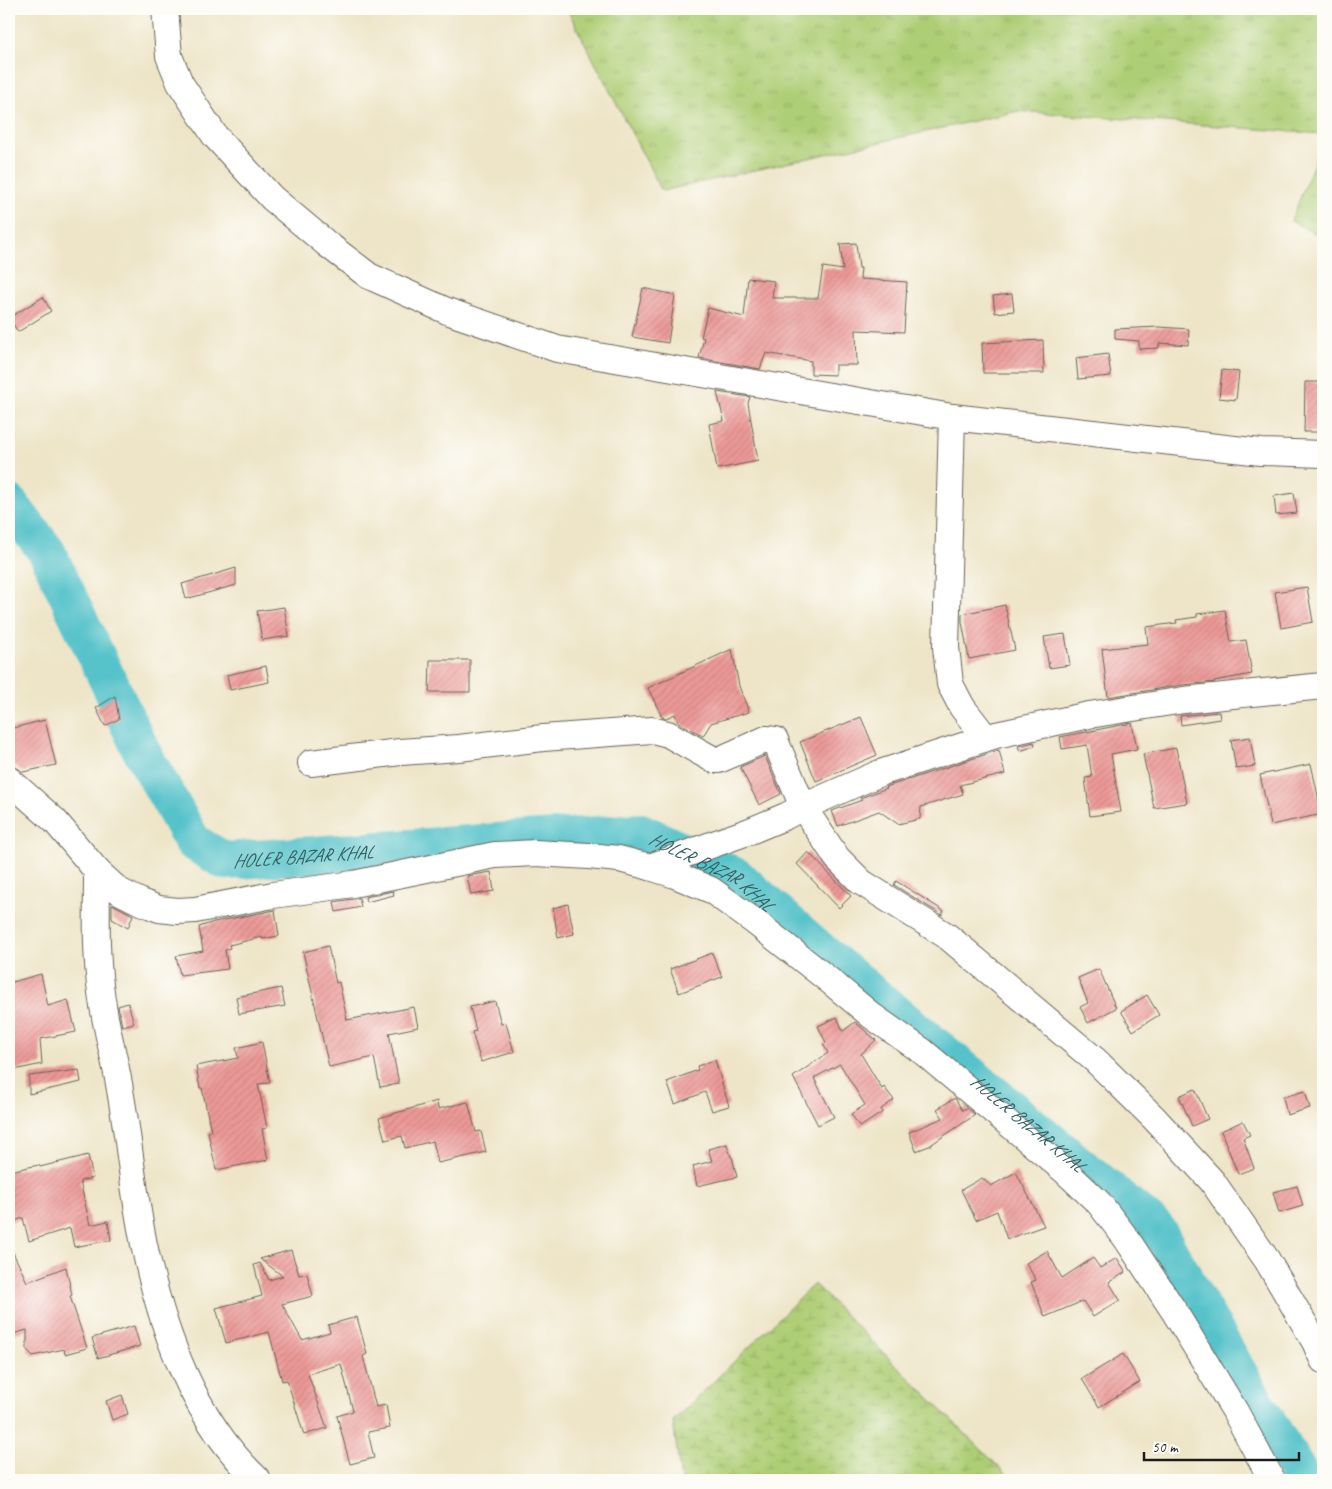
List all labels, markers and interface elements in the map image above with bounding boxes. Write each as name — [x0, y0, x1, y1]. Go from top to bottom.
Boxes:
water label: HOLER BAZAR KHAL — [645, 827, 780, 919]
water label: HOLER BAZAR KHAL — [232, 840, 377, 873]
water label: HOLER BAZAR KHAL — [966, 1069, 1092, 1179]
scale bar — [1144, 1429, 1300, 1461]
text: 50 m — [1152, 1438, 1179, 1457]

